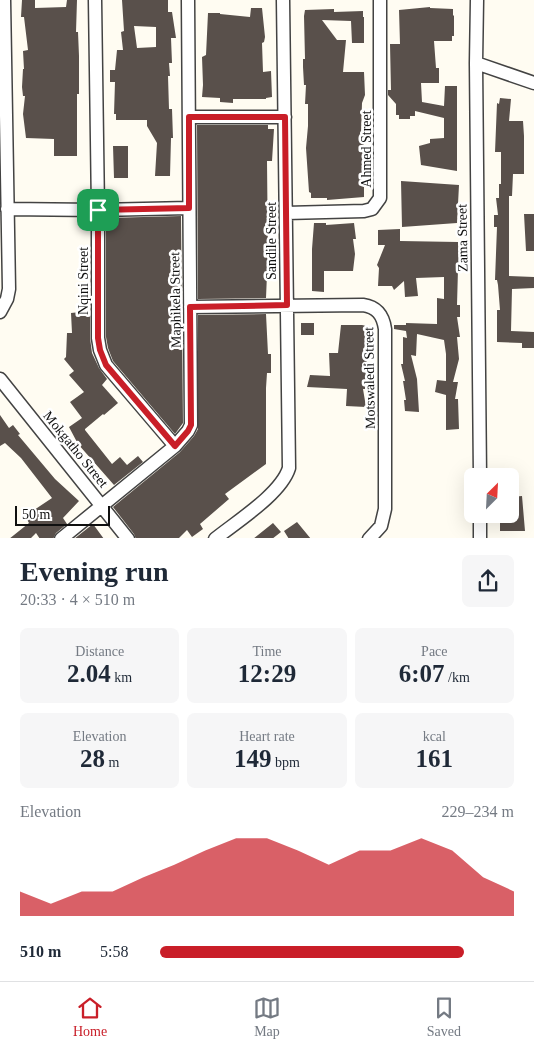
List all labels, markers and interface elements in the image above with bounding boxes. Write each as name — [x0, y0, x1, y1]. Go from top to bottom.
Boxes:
street label: Ahmed Street — [359, 110, 374, 188]
pin — [77, 189, 119, 231]
icon: arrive — [84, 196, 112, 224]
street label: Sandile Street — [264, 202, 279, 280]
street label: Zama Street — [454, 204, 471, 272]
street label: Nqini Street — [76, 247, 91, 315]
street label: Maphikela Street — [167, 252, 184, 348]
street label: Motswaledi Street — [361, 327, 378, 429]
street label: Mokgatho Street — [40, 408, 111, 491]
north arrow — [464, 468, 519, 522]
map controls — [464, 468, 519, 523]
scale bar — [15, 503, 110, 527]
text: 50 m — [22, 507, 50, 522]
button: share — [462, 555, 514, 607]
text: Evening run — [20, 556, 169, 587]
text: 20:33 · 4 × 510 m — [20, 591, 135, 608]
text: Distance — [75, 644, 124, 659]
text: Time — [252, 644, 282, 659]
text: Pace — [421, 644, 448, 659]
text: 2.04 — [67, 660, 111, 687]
text: 12:29 — [238, 660, 296, 687]
text: 6:07 — [399, 660, 445, 687]
text: km — [111, 670, 132, 685]
text: /km — [445, 670, 470, 685]
text: Elevation — [73, 729, 126, 744]
text: Heart rate — [239, 729, 295, 744]
text: kcal — [423, 729, 446, 744]
text: 28 — [80, 745, 105, 772]
text: 149 — [234, 745, 272, 772]
text: 161 — [416, 745, 453, 772]
text: m — [105, 755, 119, 770]
text: bpm — [272, 755, 300, 770]
text: Elevation — [20, 803, 81, 820]
text: 229–234 m — [442, 803, 514, 820]
text: 510 m — [20, 943, 61, 960]
text: 5:58 — [100, 943, 128, 960]
tab: Home — [73, 994, 107, 1040]
tab: Map — [253, 994, 281, 1040]
tab: Saved — [427, 994, 461, 1040]

